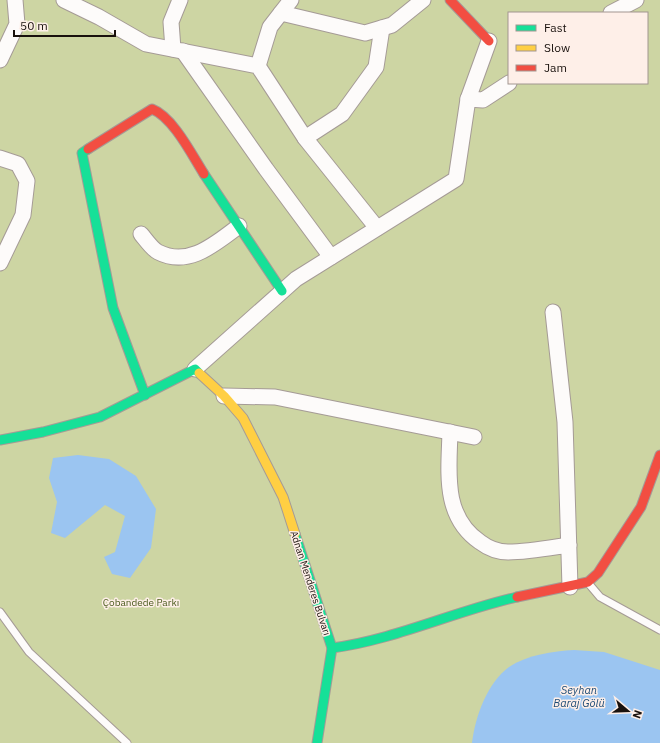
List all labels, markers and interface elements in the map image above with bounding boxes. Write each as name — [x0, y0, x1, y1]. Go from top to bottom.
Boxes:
scale bar — [14, 12, 115, 38]
legend — [508, 12, 648, 84]
text: 50 m — [20, 18, 48, 33]
text: Fast — [544, 20, 567, 35]
text: Slow — [544, 40, 570, 55]
text: Jam — [544, 60, 567, 75]
street label: Adnan Menderes Bulvarı — [287, 529, 334, 637]
park label: Çobandede Parkı — [103, 596, 179, 609]
water label: Seyhan Baraj Gölü — [553, 683, 605, 710]
north arrow — [608, 691, 648, 731]
text: N — [630, 708, 645, 720]

